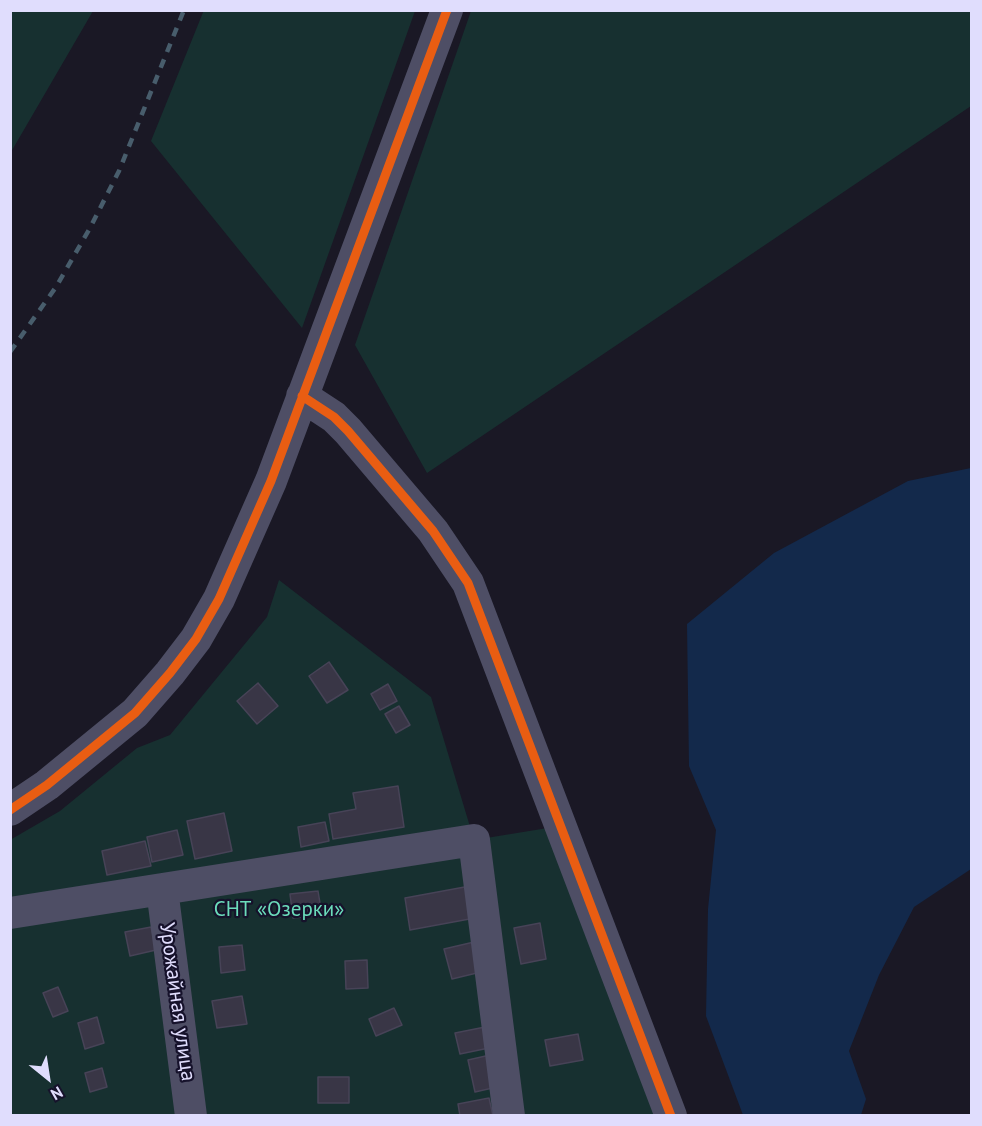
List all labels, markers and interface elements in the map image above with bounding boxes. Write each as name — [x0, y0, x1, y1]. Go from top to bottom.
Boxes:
park label: СНТ «Озерки» — [214, 897, 344, 923]
street label: Урожайная улица — [153, 921, 201, 1083]
north arrow — [18, 1048, 78, 1108]
text: N — [47, 1082, 67, 1105]

